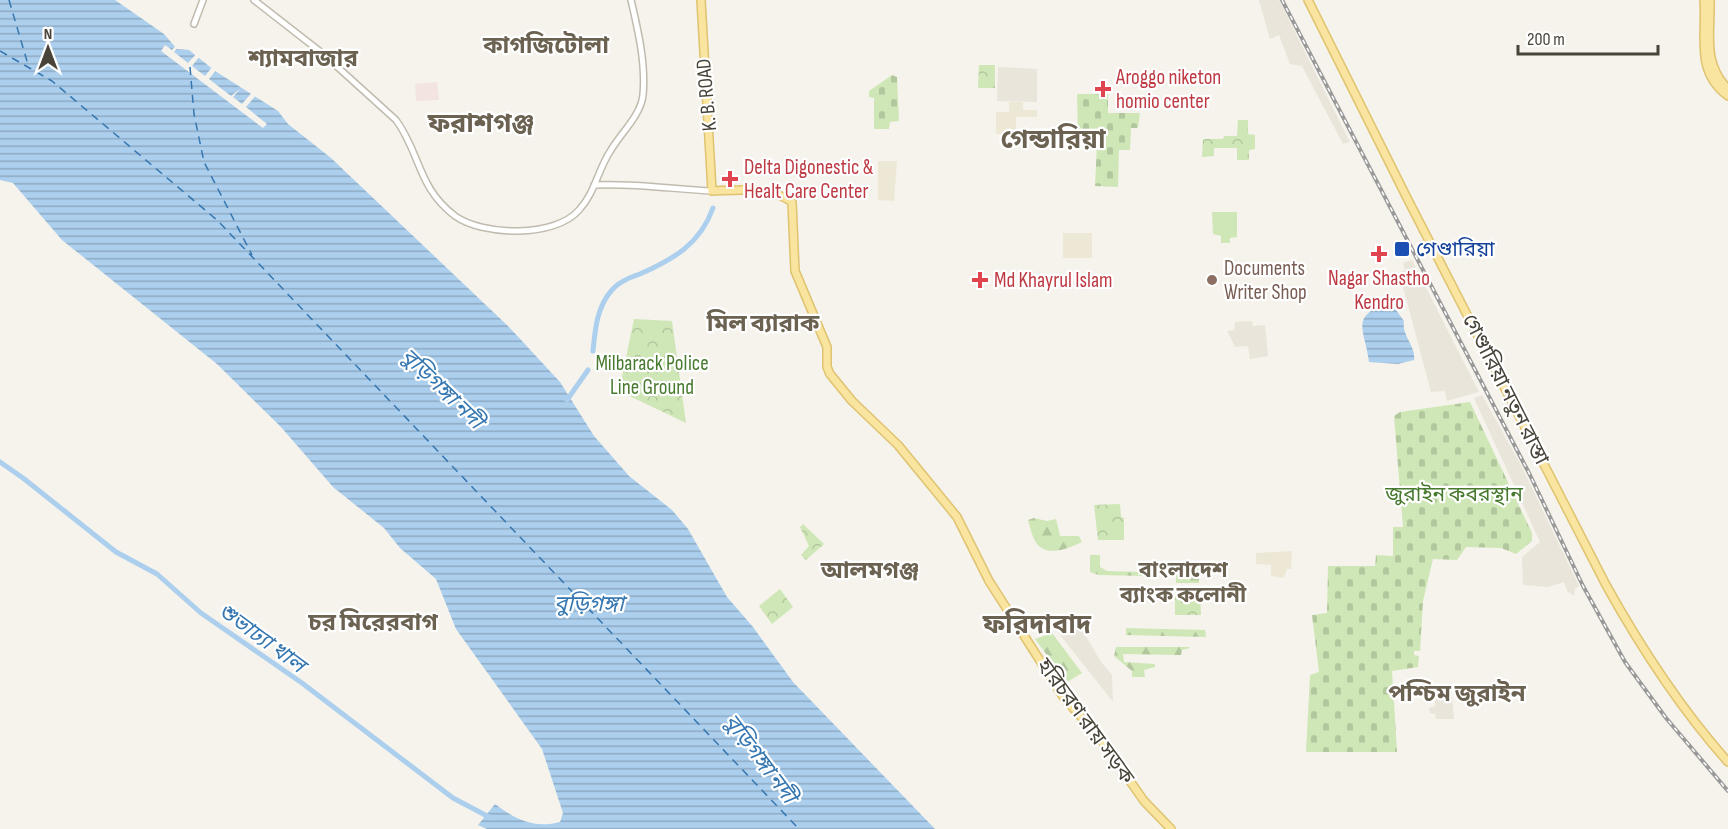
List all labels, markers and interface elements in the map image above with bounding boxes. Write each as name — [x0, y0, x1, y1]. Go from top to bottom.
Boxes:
north arrow — [18, 18, 78, 78]
scale bar — [1518, 18, 1658, 56]
text: N — [44, 25, 52, 44]
text: 200 m — [1527, 29, 1565, 50]
district label: কাগজিটোলা — [482, 31, 610, 60]
district label: শ্যামবাজার — [247, 44, 358, 73]
street label: K. B. ROAD — [691, 58, 722, 132]
place label: Aroggo niketon homio center — [1115, 65, 1221, 114]
marker: Aroggo niketon homio center — [1094, 80, 1112, 98]
district label: ফরাশগঞ্জ — [427, 108, 534, 140]
district label: গেন্ডারিয়া — [1000, 123, 1106, 156]
place label: Delta Digonestic & Healt Care Center — [744, 155, 874, 204]
marker: Delta Digonestic & Healt Care Center — [721, 170, 739, 188]
place label: গেণ্ডারিয়া — [1416, 237, 1495, 262]
marker: গেণ্ডারিয়া — [1393, 240, 1411, 258]
marker: Nagar Shastho Kendro — [1370, 245, 1388, 263]
place label: Documents Writer Shop — [1224, 256, 1307, 305]
place label: Nagar Shastho Kendro — [1328, 266, 1430, 315]
place label: Md Khayrul Islam — [994, 268, 1112, 293]
marker: Md Khayrul Islam — [971, 271, 989, 289]
marker: Documents Writer Shop — [1205, 273, 1219, 287]
district label: মিল ব্যারাক — [706, 309, 820, 338]
street label: গেণ্ডারিয়া নতুন রাস্তা — [1457, 310, 1554, 469]
water label: বুড়িগঙ্গা নদী — [395, 343, 492, 438]
park label: Milbarack Police Line Ground — [595, 351, 709, 400]
park label: জুরাইন কবরস্থান — [1384, 482, 1523, 507]
district label: আলমগঞ্জ — [820, 556, 919, 585]
district label: বাংলাদেশ ব্যাংক কলোনী — [1119, 557, 1247, 609]
water label: বুড়িগঙ্গা — [554, 591, 628, 618]
water label: শুভাঢ্যা খাল — [212, 597, 313, 681]
district label: চর মিরেরবাগ — [307, 608, 438, 637]
district label: ফরিদাবাদ — [982, 608, 1092, 641]
street label: হরিচরণ রায় সড়ক — [1031, 653, 1140, 790]
district label: পশ্চিম জুরাইন — [1388, 679, 1527, 708]
water label: বুড়িগঙ্গা নদী — [718, 709, 805, 812]

